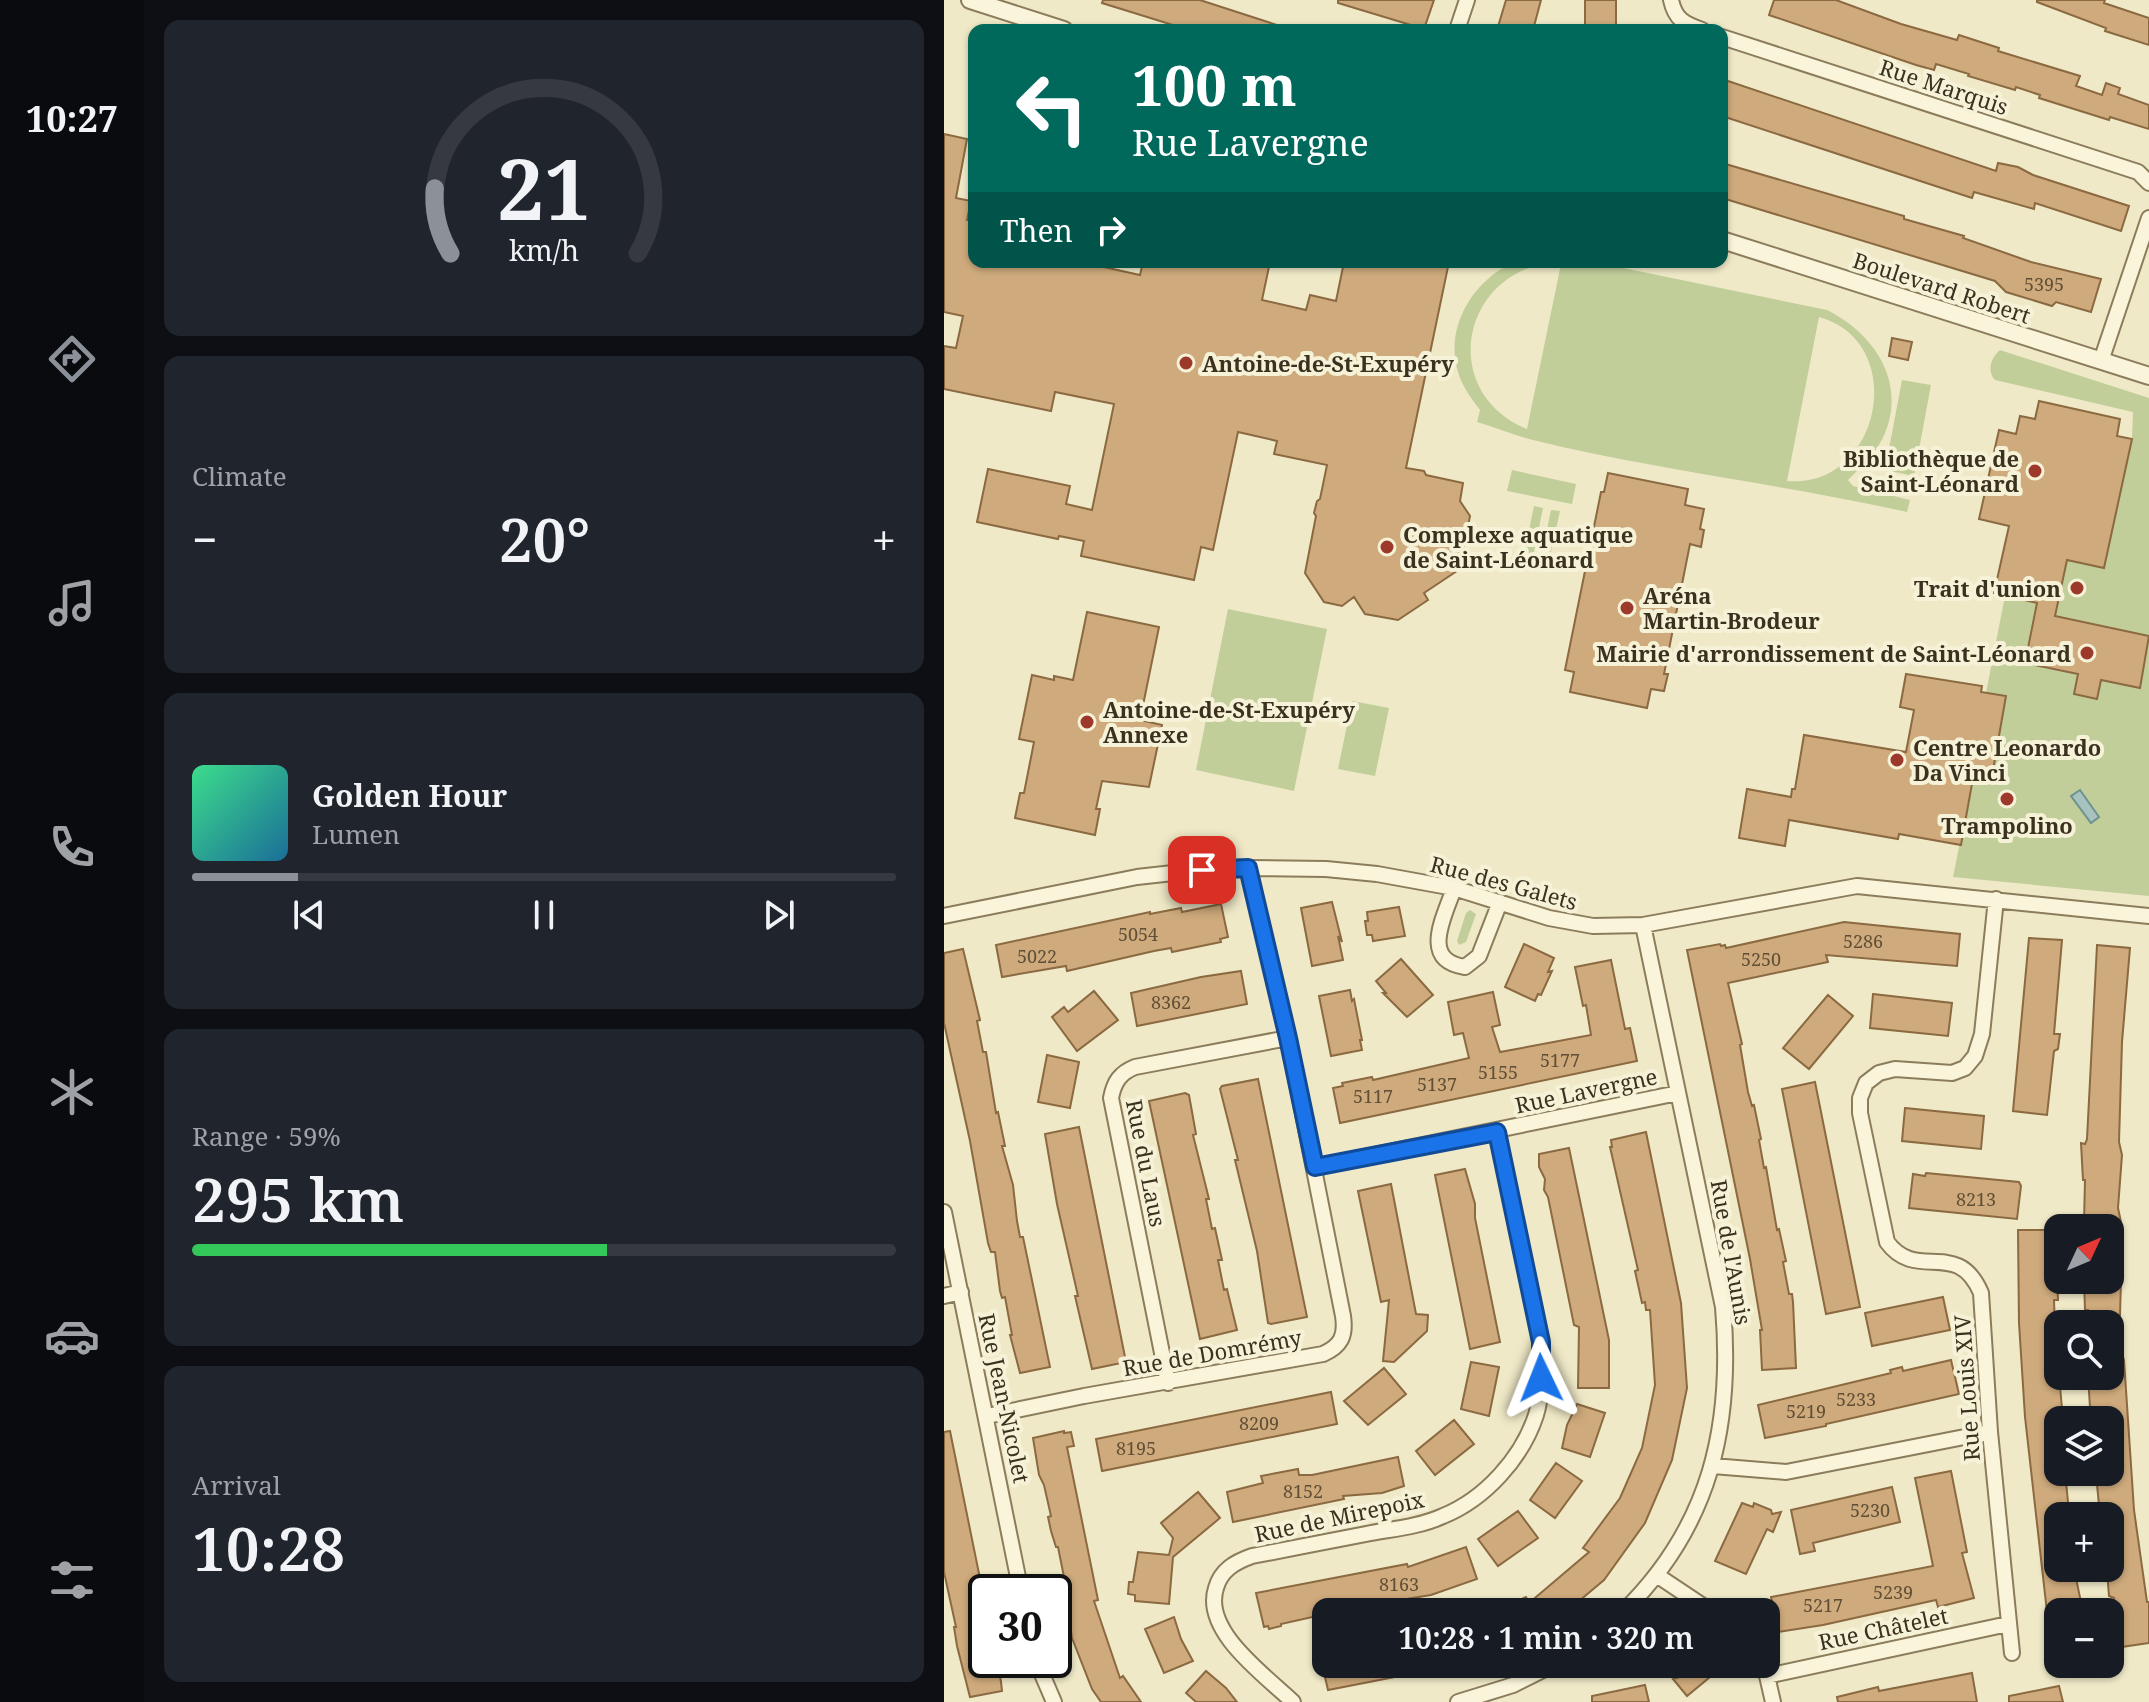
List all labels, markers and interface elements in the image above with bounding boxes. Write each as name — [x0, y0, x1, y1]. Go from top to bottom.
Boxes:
text: 100 m — [1132, 46, 1297, 122]
street label: Rue Marquis — [1876, 51, 2012, 121]
icon: left — [1000, 56, 1104, 160]
text: 10:27 — [26, 94, 118, 143]
text: Rue Lavergne — [1132, 118, 1369, 167]
text: 21 — [497, 131, 591, 244]
icon: right — [1089, 208, 1133, 252]
text: Then — [1000, 210, 1073, 251]
text: km/h — [509, 230, 579, 269]
street label: Boulevard Robert — [1849, 244, 2035, 330]
house number: 5395 — [2024, 272, 2064, 296]
icon: directions — [44, 331, 100, 387]
place label: Antoine-de-St-Exupéry — [1202, 348, 1454, 378]
marker: Antoine-de-St-Exupéry — [1177, 354, 1195, 372]
place label: Bibliothèque de Saint-Léonard — [1843, 443, 2019, 498]
text: Climate — [192, 458, 287, 494]
marker: Bibliothèque de Saint-Léonard — [2026, 462, 2044, 480]
text: 20° — [499, 498, 590, 580]
text: − — [192, 509, 217, 569]
text: + — [871, 509, 896, 569]
place label: Complexe aquatique de Saint-Léonard — [1403, 519, 1633, 574]
marker: Complexe aquatique de Saint-Léonard — [1378, 538, 1396, 556]
place label: Trait d'union — [1914, 573, 2061, 603]
icon: music — [44, 575, 100, 631]
marker: Trait d'union — [2068, 579, 2086, 597]
place label: Aréna Martin-Brodeur — [1643, 580, 1820, 635]
marker: Aréna Martin-Brodeur — [1618, 599, 1636, 617]
place label: Mairie d'arrondissement de Saint-Léonard — [1596, 638, 2071, 668]
marker: Mairie d'arrondissement de Saint-Léonard — [2078, 644, 2096, 662]
place label: Antoine-de-St-Exupéry Annexe — [1103, 694, 1355, 749]
marker: Antoine-de-St-Exupéry Annexe — [1078, 713, 1096, 731]
place label: Centre Leonardo Da Vinci — [1913, 732, 2101, 787]
marker: Centre Leonardo Da Vinci — [1888, 751, 1906, 769]
text: Golden Hour — [312, 775, 507, 816]
marker: Trampolino — [1998, 790, 2016, 808]
place label: Trampolino — [1941, 810, 2073, 840]
text: Lumen — [312, 816, 400, 852]
icon: phone — [44, 819, 100, 875]
pin — [1168, 836, 1236, 904]
icon: arrive — [1180, 848, 1224, 892]
street label: Rue des Galets — [1427, 848, 1581, 916]
icon: previous — [287, 893, 331, 937]
icon: pause — [522, 893, 566, 937]
icon: next — [757, 893, 801, 937]
house number: 5054 — [1118, 922, 1158, 946]
house number: 5286 — [1843, 929, 1883, 953]
house number: 5022 — [1017, 944, 1057, 968]
house number: 5250 — [1741, 947, 1781, 971]
house number: 8362 — [1151, 990, 1191, 1014]
house number: 5177 — [1540, 1048, 1580, 1072]
house number: 5155 — [1478, 1060, 1518, 1084]
street label: Rue Lavergne — [1512, 1060, 1660, 1120]
icon: climate — [44, 1064, 100, 1120]
house number: 5137 — [1417, 1072, 1457, 1096]
house number: 5117 — [1353, 1084, 1393, 1108]
street label: Rue du Laus — [1120, 1097, 1174, 1229]
text: Range · 59% — [192, 1118, 341, 1154]
text: 295 km — [192, 1158, 404, 1240]
street label: Rue de l'Aunis — [1704, 1177, 1760, 1327]
house number: 8213 — [1956, 1187, 1996, 1211]
north arrow — [2044, 1214, 2124, 1294]
map controls — [2044, 1214, 2124, 1678]
icon: car — [44, 1308, 100, 1364]
street label: Rue Jean-Nicolet — [972, 1310, 1038, 1486]
button: search — [2044, 1310, 2124, 1390]
street label: Rue Louis XIV — [1946, 1314, 1986, 1462]
street label: Rue de Domrémy — [1120, 1321, 1304, 1383]
position arrow — [1499, 1336, 1583, 1420]
house number: 5233 — [1836, 1387, 1876, 1411]
house number: 5219 — [1786, 1399, 1826, 1423]
button: layers — [2044, 1406, 2124, 1486]
house number: 8209 — [1239, 1411, 1279, 1435]
house number: 8195 — [1116, 1436, 1156, 1460]
text: Arrival — [192, 1467, 281, 1503]
house number: 8152 — [1283, 1479, 1323, 1503]
street label: Rue de Mirepoix — [1251, 1483, 1427, 1549]
house number: 5230 — [1850, 1498, 1890, 1522]
button: + — [2044, 1502, 2124, 1582]
text: 10:28 — [192, 1507, 345, 1589]
icon: filters — [44, 1552, 100, 1608]
house number: 8163 — [1379, 1572, 1419, 1596]
speed limit sign: 30 — [968, 1574, 1072, 1678]
house number: 5239 — [1873, 1580, 1913, 1604]
house number: 5217 — [1803, 1593, 1843, 1617]
button: − — [2044, 1598, 2124, 1678]
street label: Rue Châtelet — [1816, 1600, 1951, 1656]
text: 10:28 · 1 min · 320 m — [1398, 1617, 1694, 1658]

